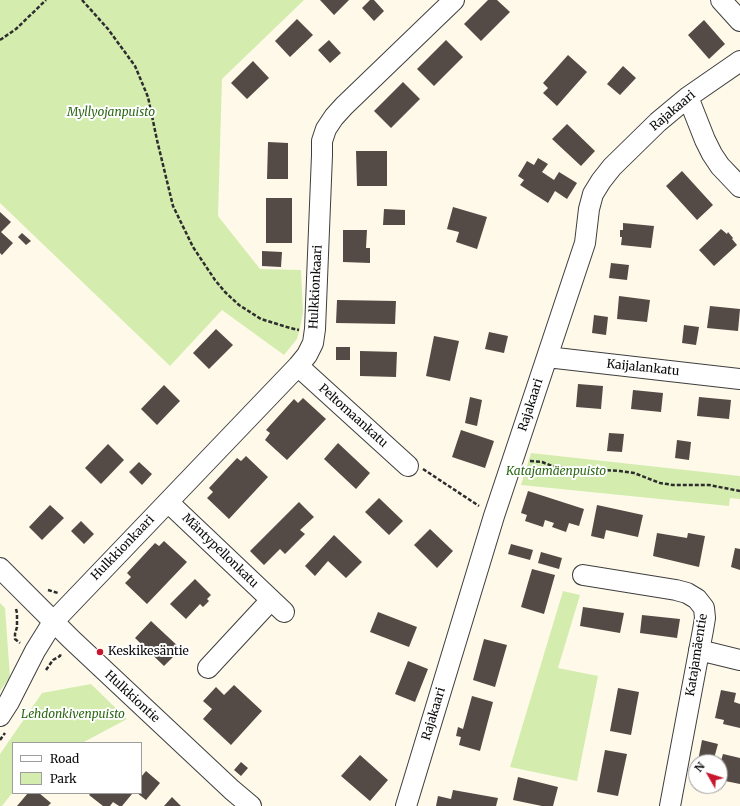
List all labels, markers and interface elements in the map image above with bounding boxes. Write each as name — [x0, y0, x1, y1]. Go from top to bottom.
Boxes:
street label: Rajakaari — [647, 88, 699, 134]
park label: Myllyojanpuisto — [67, 106, 155, 120]
street label: Hulkkionkaari — [307, 244, 325, 330]
street label: Kaijalankatu — [606, 357, 680, 379]
street label: Rajakaari — [516, 377, 546, 433]
street label: Peltomaankatu — [316, 381, 390, 451]
park label: Katajamäenpuisto — [506, 465, 606, 479]
street label: Mäntypellonkatu — [179, 511, 261, 591]
street label: Hulkkionkaari — [88, 513, 158, 583]
street label: Katajamäentie — [683, 613, 711, 697]
place label: Keskikesäntie — [108, 645, 189, 659]
marker: Keskikesäntie — [95, 647, 105, 657]
street label: Hulkkiontie — [102, 668, 162, 726]
street label: Rajakaari — [419, 686, 449, 742]
park label: Lehdonkivenpuisto — [21, 708, 125, 722]
legend — [12, 742, 142, 794]
text: Road — [50, 751, 79, 766]
north arrow — [688, 754, 728, 794]
text: N — [691, 759, 708, 775]
text: Park — [50, 771, 77, 786]

